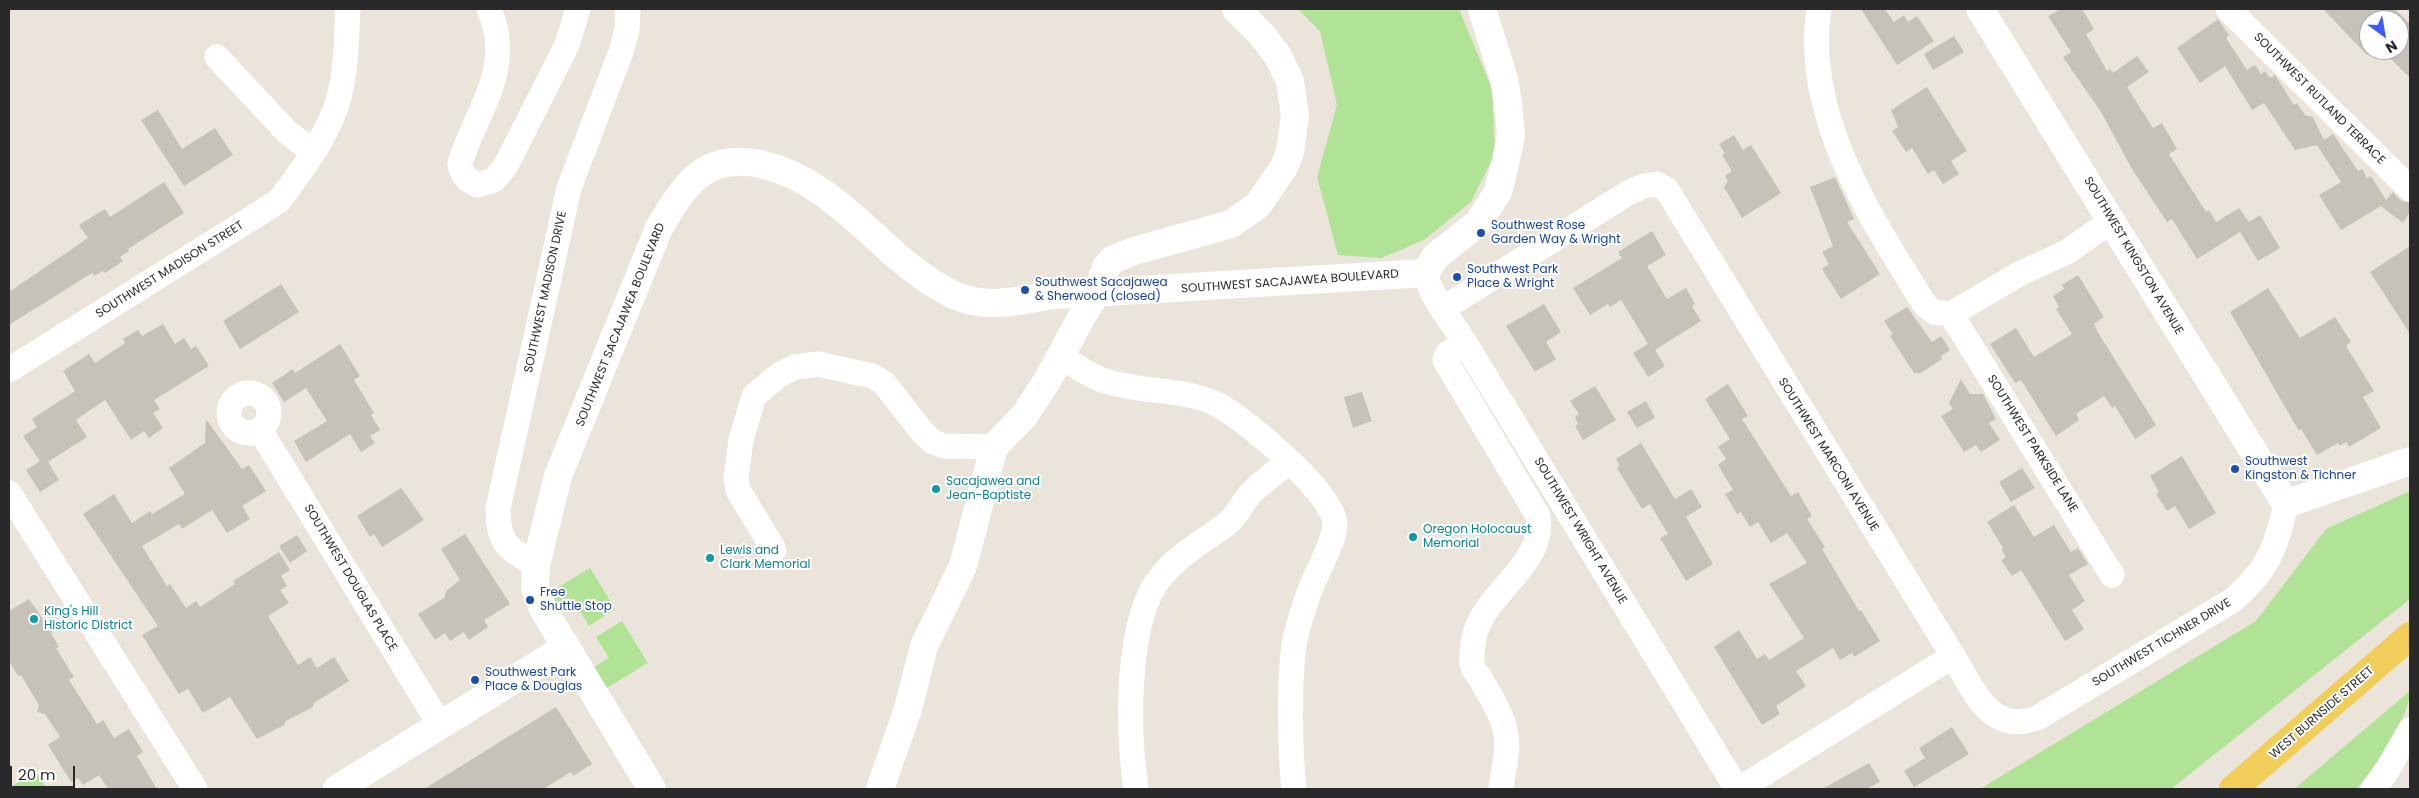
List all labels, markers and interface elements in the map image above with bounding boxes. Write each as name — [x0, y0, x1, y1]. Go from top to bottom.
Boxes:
north arrow — [2359, 10, 2409, 60]
street label: SOUTHWEST RUTLAND TERRACE — [2250, 30, 2388, 168]
text: N — [2382, 36, 2401, 58]
street label: SOUTHWEST KINGSTON AVENUE — [2080, 174, 2186, 338]
street label: SOUTHWEST MADISON DRIVE — [522, 210, 570, 374]
street label: SOUTHWEST MADISON STREET — [93, 218, 247, 322]
place label: Southwest Rose Garden Way & Wright — [1491, 219, 1621, 247]
street label: SOUTHWEST SACAJAWEA BOULEVARD — [573, 221, 669, 429]
marker: Southwest Rose Garden Way & Wright — [1475, 227, 1487, 239]
place label: Southwest Park Place & Wright — [1467, 263, 1558, 291]
street label: SOUTHWEST SACAJAWEA BOULEVARD — [1181, 267, 1399, 297]
marker: Southwest Park Place & Wright — [1451, 271, 1463, 283]
place label: Southwest Sacajawea & Sherwood (closed) — [1035, 276, 1168, 304]
marker: Southwest Sacajawea & Sherwood (closed) — [1019, 284, 1031, 296]
street label: SOUTHWEST PARKSIDE LANE — [1984, 373, 2080, 515]
street label: SOUTHWEST MARCONI AVENUE — [1775, 376, 1881, 534]
street label: SOUTHWEST WRIGHT AVENUE — [1530, 455, 1630, 607]
place label: Southwest Kingston & Tichner — [2245, 455, 2356, 483]
marker: Southwest Kingston & Tichner — [2229, 463, 2241, 475]
place label: Sacajawea and Jean-Baptiste — [946, 475, 1040, 503]
marker: Sacajawea and Jean-Baptiste — [930, 483, 942, 495]
street label: SOUTHWEST DOUGLAS PLACE — [300, 502, 400, 654]
place label: Oregon Holocaust Memorial — [1423, 523, 1531, 551]
marker: Oregon Holocaust Memorial — [1407, 531, 1419, 543]
place label: Lewis and Clark Memorial — [720, 544, 810, 572]
marker: Lewis and Clark Memorial — [704, 552, 716, 564]
place label: Free Shuttle Stop — [540, 586, 612, 614]
marker: Free Shuttle Stop — [524, 594, 536, 606]
street label: SOUTHWEST TICHNER DRIVE — [2090, 596, 2234, 690]
place label: King's Hill Historic District — [44, 605, 133, 633]
marker: King's Hill Historic District — [28, 613, 40, 625]
street label: WEST BURNSIDE STREET — [2267, 664, 2377, 762]
place label: Southwest Park Place & Douglas — [485, 666, 582, 694]
marker: Southwest Park Place & Douglas — [469, 674, 481, 686]
scale bar — [12, 756, 78, 788]
text: 20 m — [18, 764, 56, 785]

